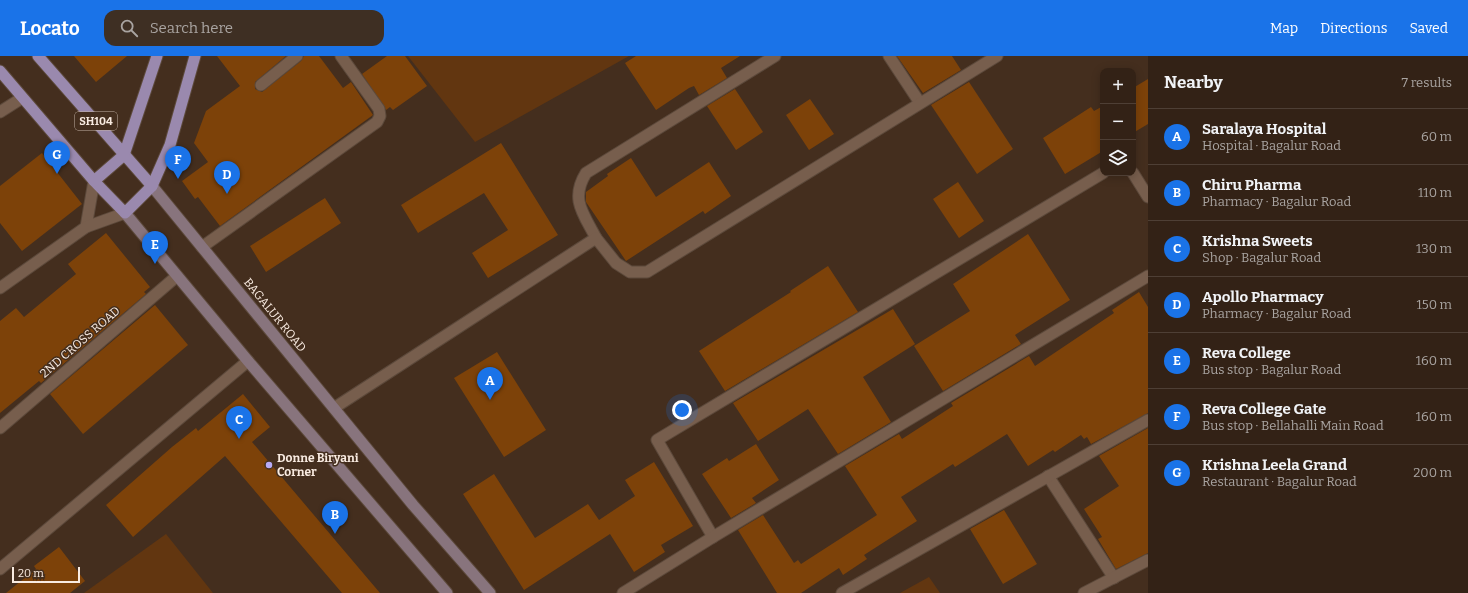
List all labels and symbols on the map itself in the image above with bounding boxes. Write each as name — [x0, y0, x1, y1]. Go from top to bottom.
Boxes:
road number: SH104 — [75, 112, 117, 130]
pin: G — [44, 141, 70, 174]
pin: F — [165, 146, 191, 179]
pin: D — [214, 161, 240, 194]
pin: E — [142, 231, 168, 264]
street label: BAGALUR ROAD — [241, 275, 309, 355]
street label: 2ND CROSS ROAD — [37, 304, 123, 380]
pin: A — [477, 367, 503, 400]
your location — [672, 400, 692, 420]
pin: C — [226, 406, 252, 439]
place label: Donne Biryani Corner — [277, 451, 359, 479]
marker: Donne Biryani Corner — [264, 460, 274, 470]
pin: B — [322, 501, 348, 534]
scale bar — [12, 565, 80, 584]

